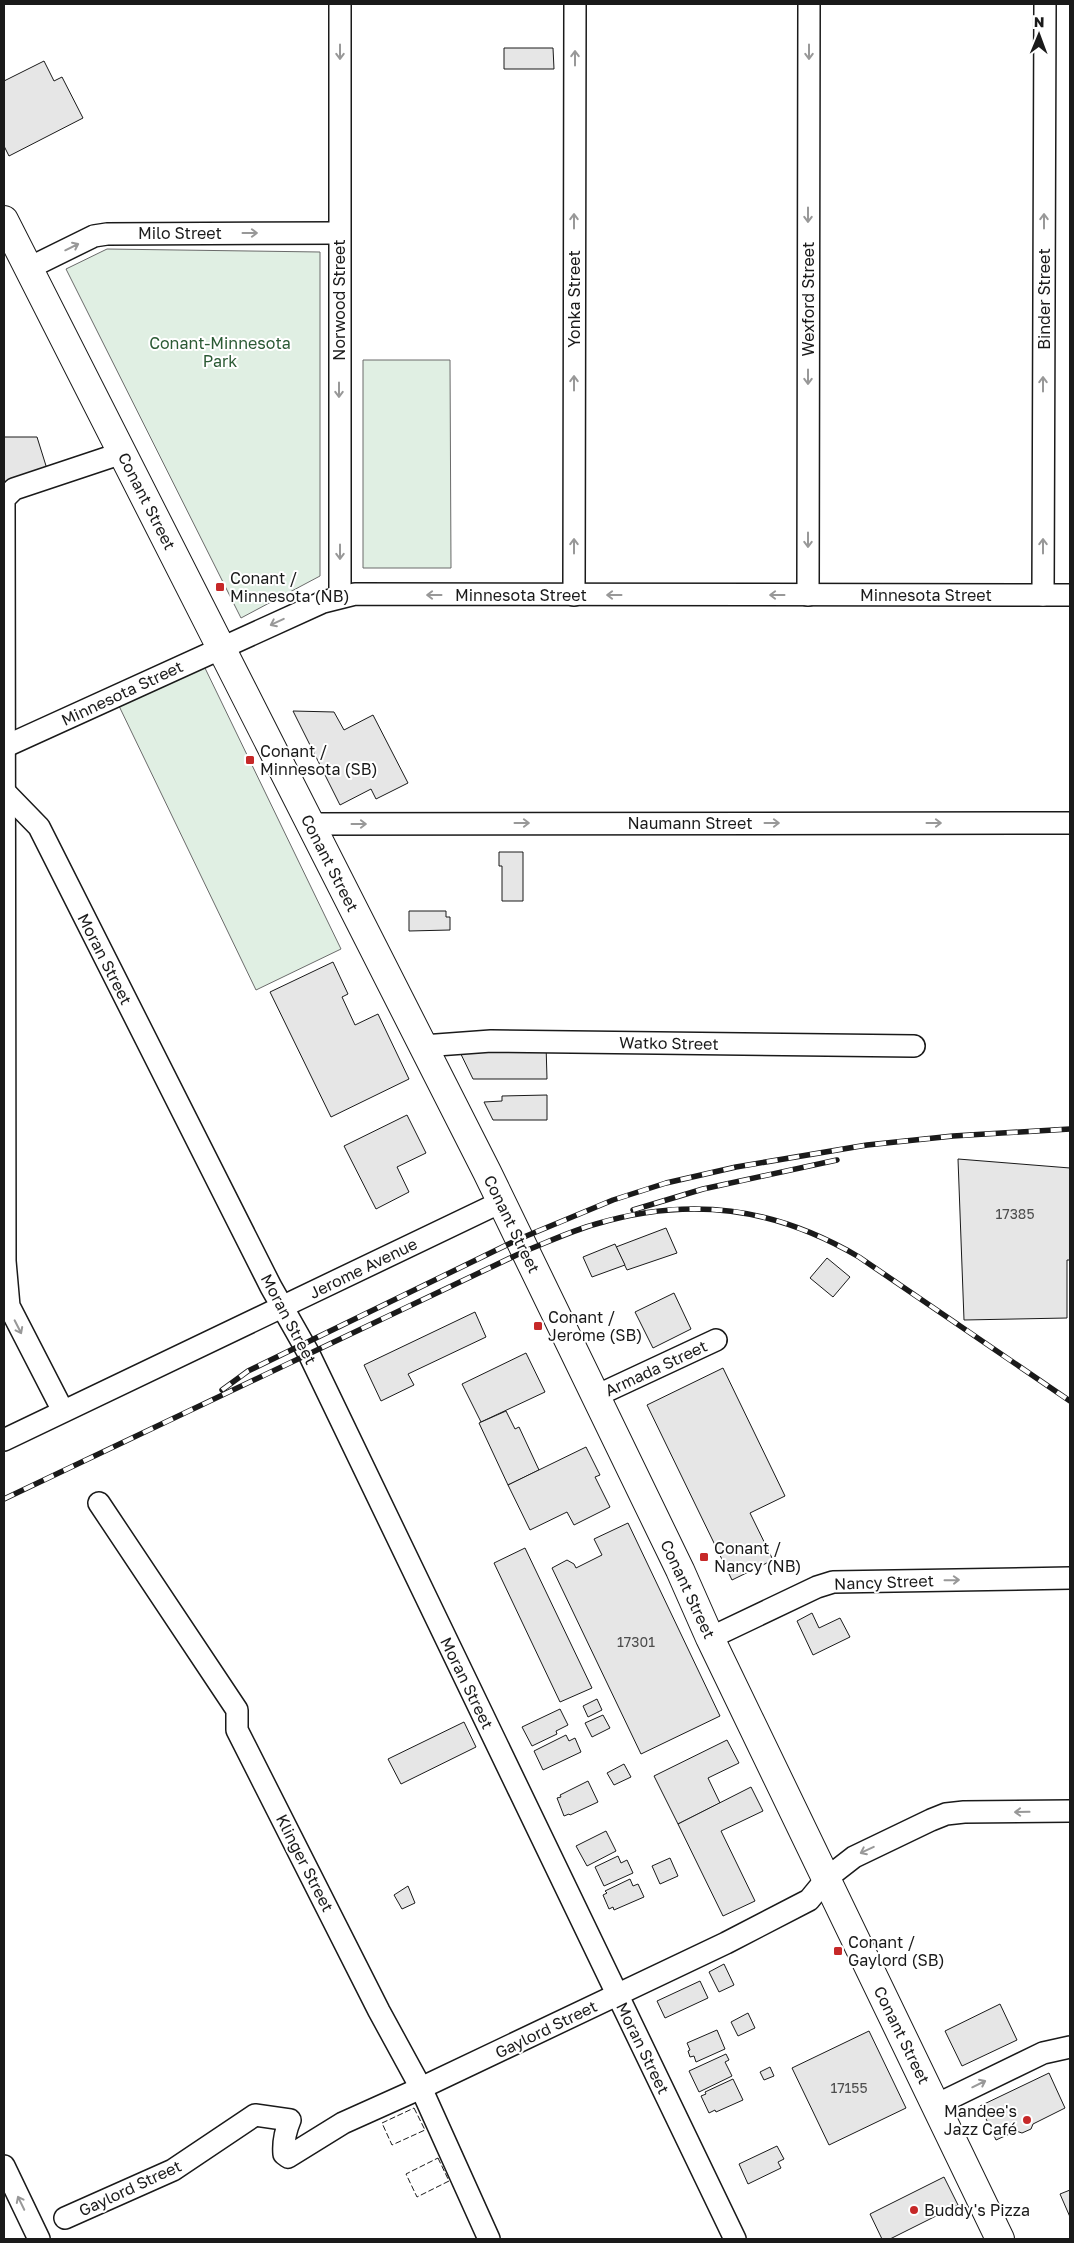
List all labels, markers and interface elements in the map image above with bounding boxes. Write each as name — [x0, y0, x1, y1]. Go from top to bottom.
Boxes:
north arrow — [1014, 10, 1064, 60]
text: N — [1034, 13, 1045, 30]
one-way arrow — [335, 44, 345, 60]
one-way arrow — [804, 44, 814, 60]
one-way arrow — [570, 51, 580, 67]
one-way arrow — [803, 206, 813, 223]
one-way arrow — [569, 213, 579, 230]
one-way arrow — [1039, 213, 1049, 230]
street label: Milo Street — [138, 223, 222, 243]
one-way arrow — [241, 228, 257, 238]
street label: Norwood Street — [329, 239, 349, 361]
street label: Wexford Street — [798, 241, 818, 357]
one-way arrow — [64, 242, 79, 251]
street label: Binder Street — [1034, 248, 1054, 350]
street label: Yonka Street — [564, 250, 584, 348]
park label: Conant-Minnesota Park — [149, 333, 291, 371]
one-way arrow — [803, 369, 813, 385]
one-way arrow — [569, 376, 579, 392]
one-way arrow — [1038, 376, 1048, 392]
one-way arrow — [334, 382, 344, 398]
street label: Conant Street — [114, 449, 180, 553]
one-way arrow — [803, 532, 813, 548]
one-way arrow — [569, 538, 579, 554]
one-way arrow — [1038, 538, 1048, 554]
one-way arrow — [335, 544, 345, 560]
place label: Conant / Minnesota (NB) — [230, 568, 350, 606]
marker: Conant / Minnesota (NB) — [214, 581, 226, 593]
street label: Minnesota Street — [455, 585, 587, 605]
street label: Minnesota Street — [860, 585, 992, 605]
one-way arrow — [426, 590, 442, 600]
one-way arrow — [606, 590, 622, 600]
one-way arrow — [769, 590, 785, 600]
one-way arrow — [270, 618, 285, 628]
street label: Minnesota Street — [58, 656, 186, 730]
place label: Conant / Minnesota (SB) — [260, 741, 378, 779]
marker: Conant / Minnesota (SB) — [244, 754, 256, 766]
street label: Conant Street — [297, 811, 363, 915]
street label: Naumann Street — [627, 813, 753, 833]
one-way arrow — [763, 818, 779, 828]
one-way arrow — [926, 818, 942, 828]
one-way arrow — [350, 819, 367, 829]
one-way arrow — [513, 819, 529, 828]
street label: Moran Street — [73, 910, 137, 1008]
street label: Watko Street — [619, 1032, 719, 1054]
street label: Conant Street — [480, 1172, 544, 1276]
house number: 17385 — [995, 1205, 1035, 1222]
street label: Jerome Avenue — [306, 1233, 420, 1303]
street label: Moran Street — [257, 1270, 321, 1368]
place label: Conant / Jerome (SB) — [548, 1307, 642, 1345]
one-way arrow — [14, 1319, 24, 1334]
marker: Conant / Jerome (SB) — [532, 1320, 544, 1332]
street label: Armada Street — [602, 1336, 710, 1400]
street label: Conant Street — [656, 1536, 720, 1642]
place label: Conant / Nancy (NB) — [714, 1538, 801, 1576]
marker: Conant / Nancy (NB) — [698, 1551, 710, 1563]
street label: Nancy Street — [834, 1570, 934, 1594]
one-way arrow — [944, 1575, 960, 1584]
house number: 17301 — [617, 1633, 655, 1650]
street label: Moran Street — [436, 1634, 498, 1732]
one-way arrow — [1014, 1807, 1030, 1817]
street label: Klinger Street — [272, 1811, 338, 1915]
one-way arrow — [860, 1846, 875, 1855]
place label: Conant / Gaylord (SB) — [848, 1932, 945, 1970]
marker: Conant / Gaylord (SB) — [832, 1945, 844, 1957]
street label: Conant Street — [870, 1983, 934, 2087]
street label: Gaylord Street — [492, 1996, 600, 2062]
street label: Moran Street — [612, 1999, 674, 2097]
one-way arrow — [972, 2078, 987, 2088]
house number: 17155 — [830, 2079, 868, 2096]
place label: Mandee's Jazz Café — [944, 2101, 1017, 2139]
marker: Mandee's Jazz Café — [1021, 2114, 1033, 2126]
street label: Gaylord Street — [76, 2156, 184, 2220]
one-way arrow — [16, 2195, 26, 2210]
place label: Buddy's Pizza — [924, 2200, 1030, 2220]
marker: Buddy's Pizza — [908, 2204, 920, 2216]

